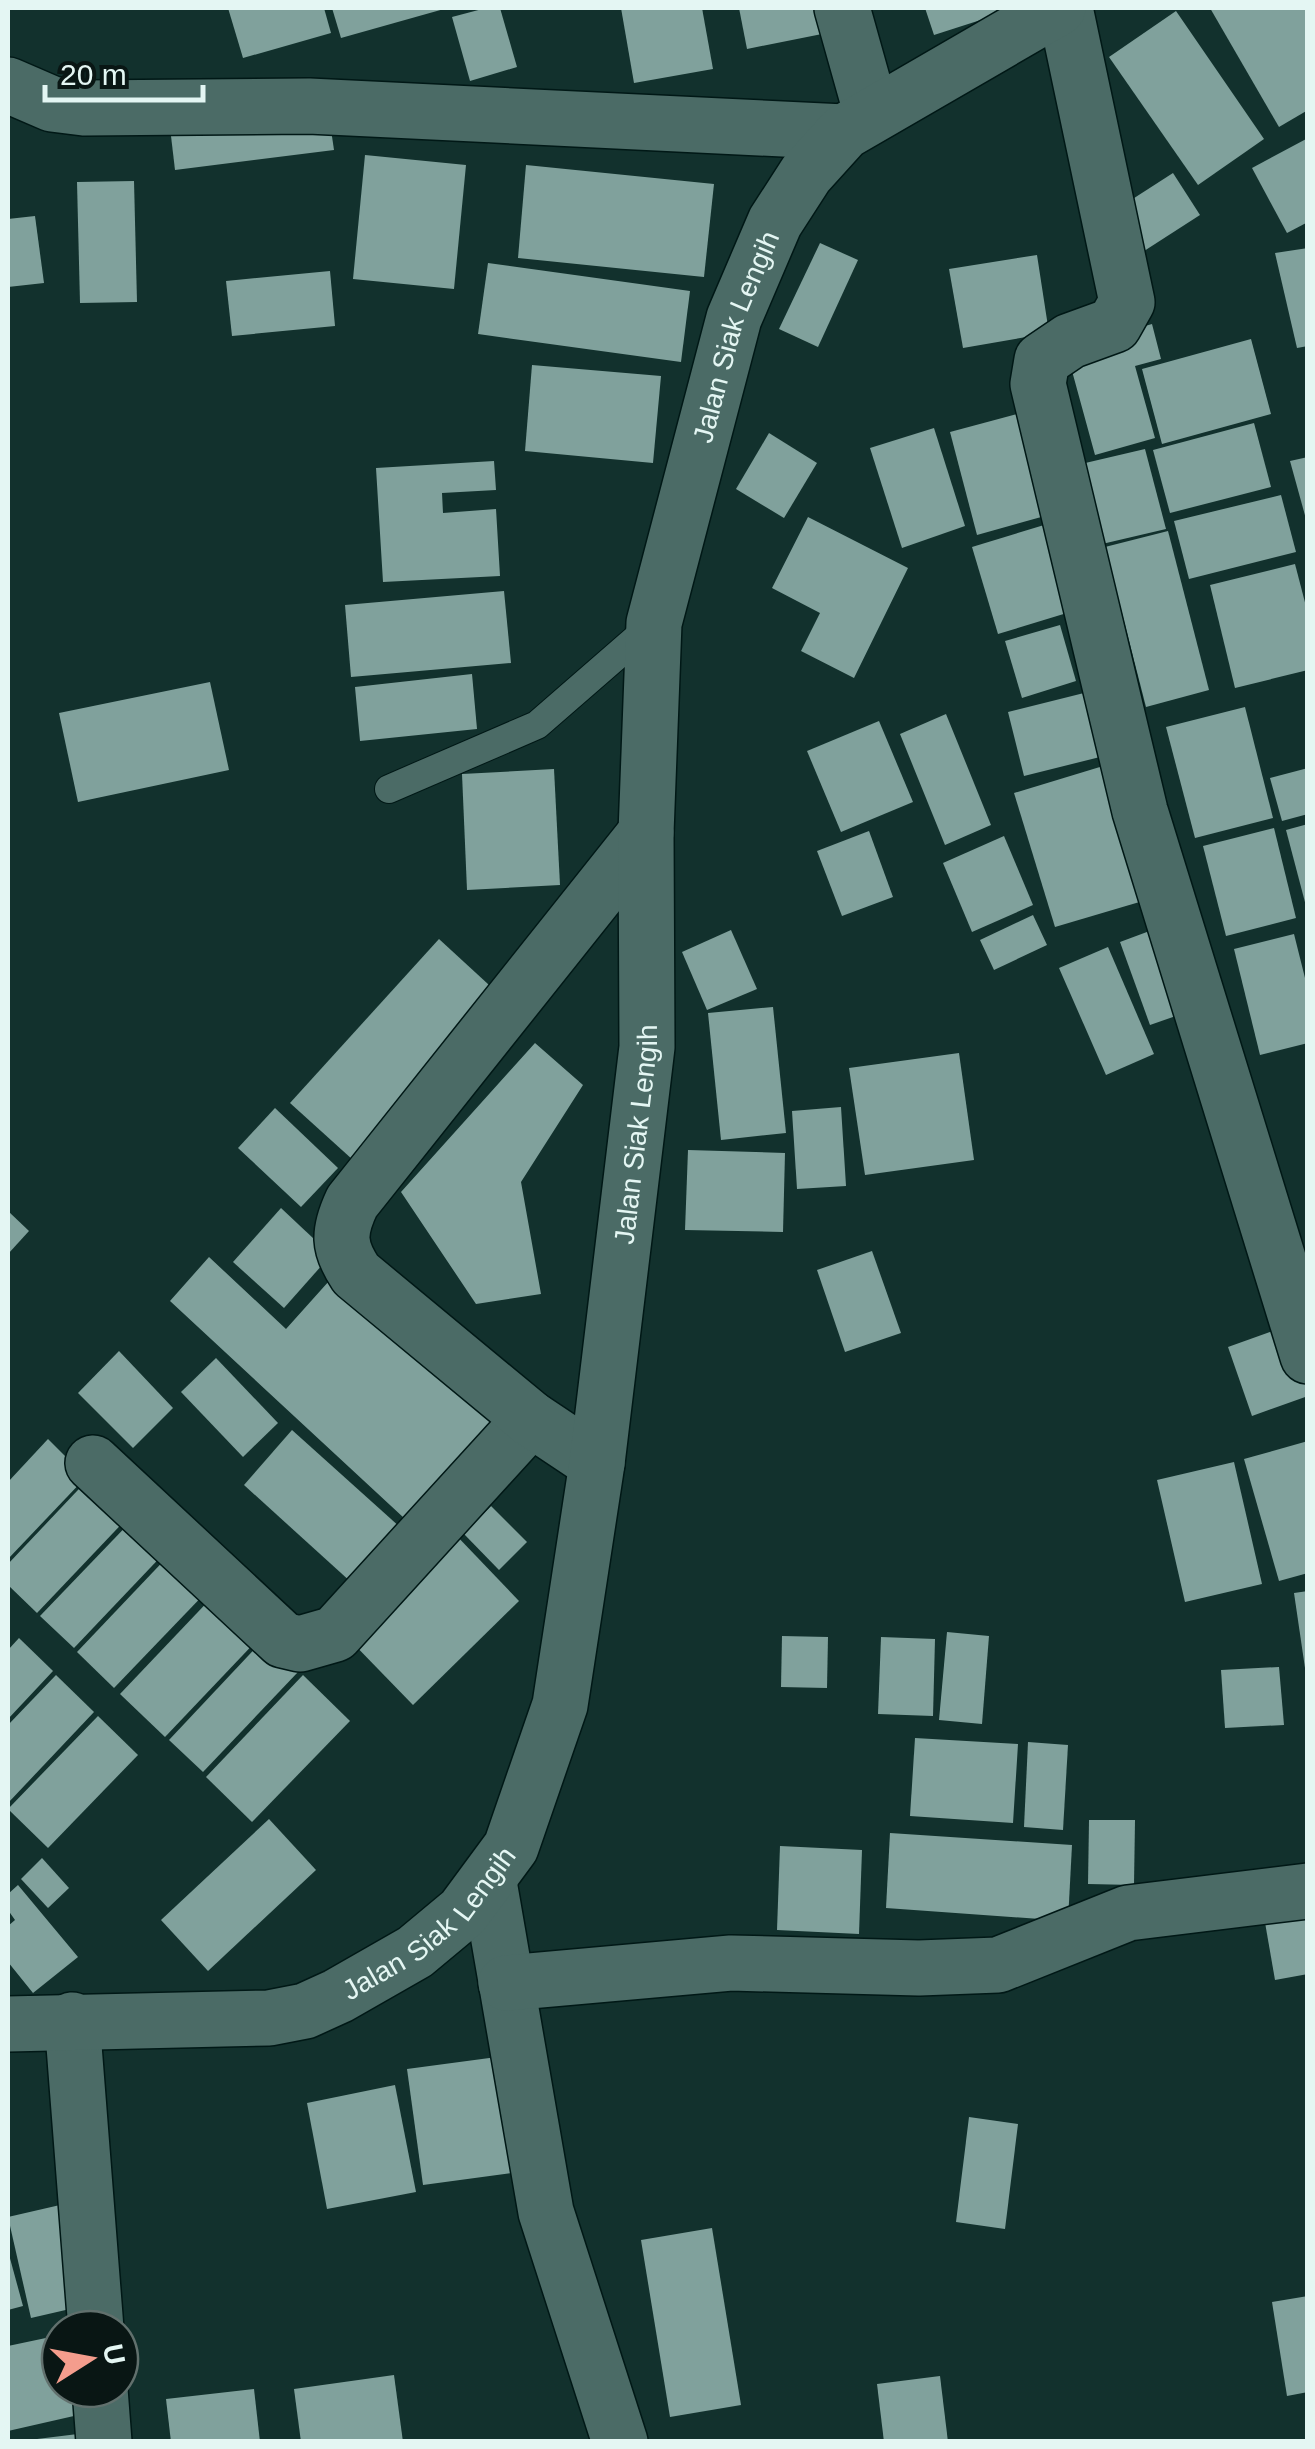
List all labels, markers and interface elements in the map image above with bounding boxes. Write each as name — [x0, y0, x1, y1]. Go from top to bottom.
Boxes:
scale bar — [45, 40, 202, 102]
text: 20 m — [60, 58, 127, 91]
street label: Jalan Siak Lengih — [687, 226, 785, 446]
street label: Jalan Siak Lengih — [608, 1024, 663, 1246]
street label: Jalan Siak Lengih — [337, 1841, 522, 2006]
north arrow — [40, 2309, 140, 2409]
text: U — [97, 2341, 131, 2367]

